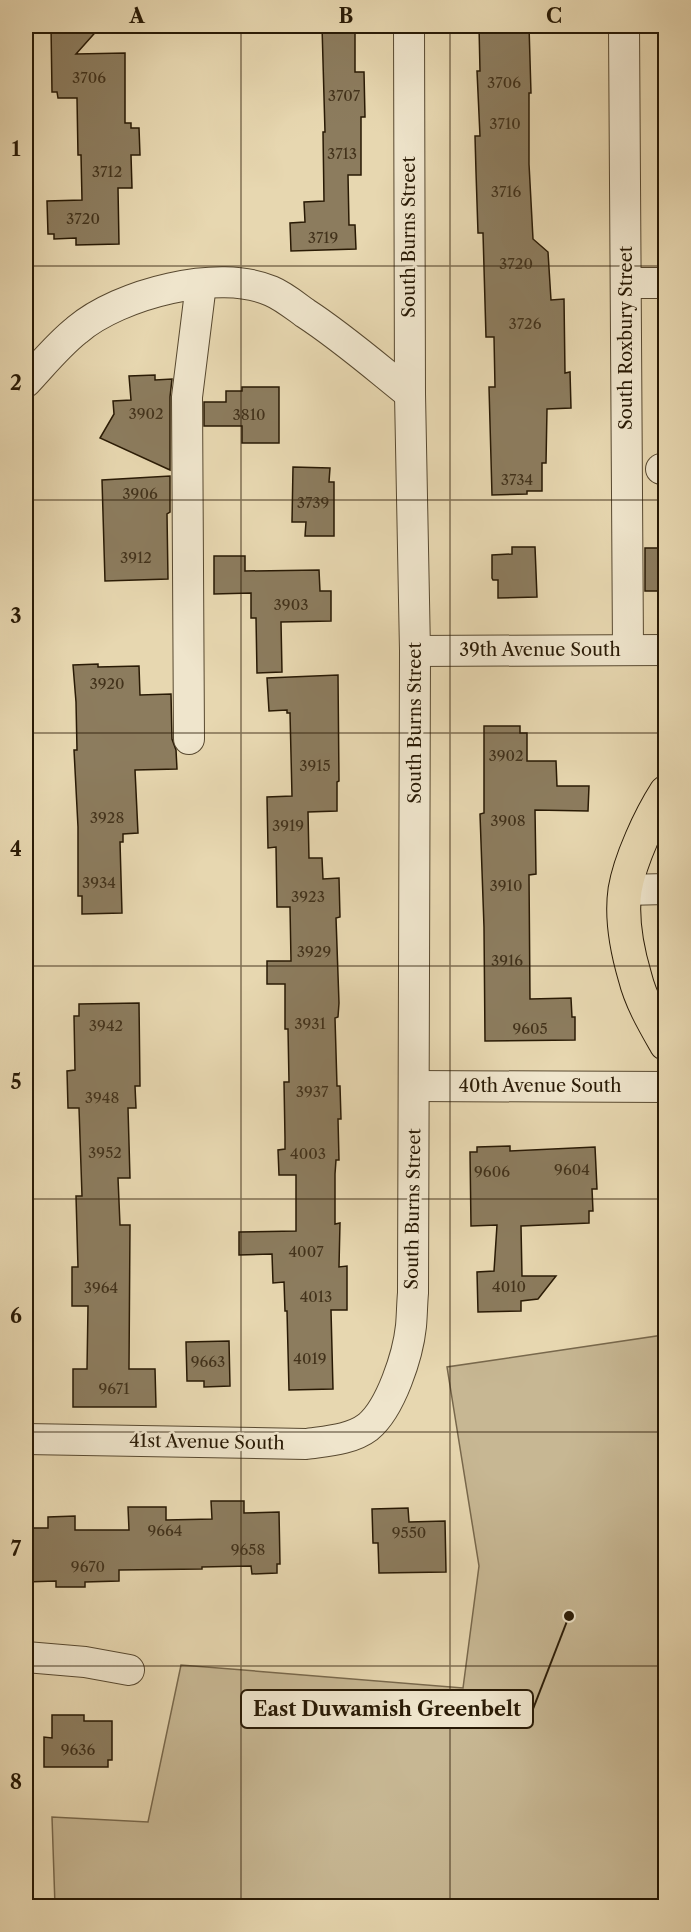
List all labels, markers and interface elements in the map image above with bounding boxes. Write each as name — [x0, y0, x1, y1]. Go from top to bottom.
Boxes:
text: A — [128, 4, 145, 28]
text: B — [339, 4, 354, 28]
text: C — [546, 4, 562, 28]
house number: 3706 — [72, 68, 106, 87]
house number: 3706 — [487, 73, 521, 92]
house number: 3707 — [328, 86, 361, 105]
house number: 3710 — [489, 114, 521, 133]
text: 1 — [12, 137, 21, 161]
house number: 3713 — [327, 144, 357, 163]
street label: South Burns Street — [398, 156, 420, 318]
house number: 3712 — [92, 162, 122, 181]
house number: 3716 — [491, 182, 522, 201]
house number: 3720 — [66, 209, 100, 228]
house number: 3719 — [308, 228, 338, 247]
street label: South Roxbury Street — [615, 245, 637, 430]
house number: 3720 — [499, 254, 533, 273]
house number: 3726 — [508, 314, 542, 333]
text: 2 — [10, 371, 22, 395]
house number: 3902 — [128, 404, 164, 423]
house number: 3810 — [233, 405, 265, 424]
house number: 3734 — [501, 470, 533, 489]
house number: 3906 — [122, 484, 158, 503]
house number: 3739 — [297, 493, 329, 512]
house number: 3912 — [120, 548, 152, 567]
house number: 3903 — [274, 595, 308, 614]
text: 3 — [10, 604, 22, 628]
street label: 39th Avenue South — [459, 639, 621, 661]
street label: South Burns Street — [404, 642, 426, 804]
house number: 3920 — [89, 674, 125, 693]
house number: 3902 — [488, 746, 524, 765]
house number: 3915 — [299, 756, 331, 775]
house number: 3928 — [90, 808, 124, 827]
house number: 3908 — [490, 811, 526, 830]
house number: 3919 — [272, 816, 304, 835]
text: 4 — [10, 837, 22, 861]
house number: 3934 — [82, 873, 116, 892]
house number: 3910 — [490, 876, 522, 895]
house number: 3923 — [291, 887, 325, 906]
house number: 3929 — [297, 942, 331, 961]
house number: 3916 — [491, 951, 523, 970]
house number: 3931 — [294, 1014, 326, 1033]
house number: 3942 — [89, 1016, 123, 1035]
house number: 9605 — [512, 1019, 548, 1038]
text: 5 — [10, 1070, 22, 1094]
street label: 40th Avenue South — [459, 1075, 621, 1097]
house number: 3937 — [296, 1082, 329, 1101]
house number: 3948 — [85, 1088, 119, 1107]
street label: South Burns Street — [401, 1127, 425, 1290]
house number: 3952 — [88, 1143, 122, 1162]
house number: 4003 — [290, 1144, 326, 1163]
house number: 9604 — [554, 1160, 590, 1179]
house number: 9606 — [474, 1162, 510, 1181]
house number: 4007 — [288, 1242, 324, 1261]
house number: 4010 — [492, 1277, 526, 1296]
house number: 3964 — [84, 1278, 118, 1297]
house number: 4013 — [300, 1287, 332, 1306]
text: 6 — [10, 1304, 22, 1328]
house number: 4019 — [293, 1349, 327, 1368]
house number: 9663 — [191, 1352, 225, 1371]
house number: 9671 — [98, 1379, 130, 1398]
street label: 41st Avenue South — [129, 1430, 285, 1454]
house number: 9664 — [147, 1521, 183, 1540]
house number: 9550 — [392, 1523, 426, 1542]
text: 7 — [11, 1537, 22, 1561]
house number: 9658 — [231, 1540, 265, 1559]
house number: 9670 — [71, 1557, 105, 1576]
callout: East Duwamish Greenbelt — [241, 1690, 533, 1728]
text: East Duwamish Greenbelt — [253, 1697, 521, 1721]
house number: 9636 — [61, 1740, 96, 1759]
text: 8 — [10, 1770, 22, 1794]

